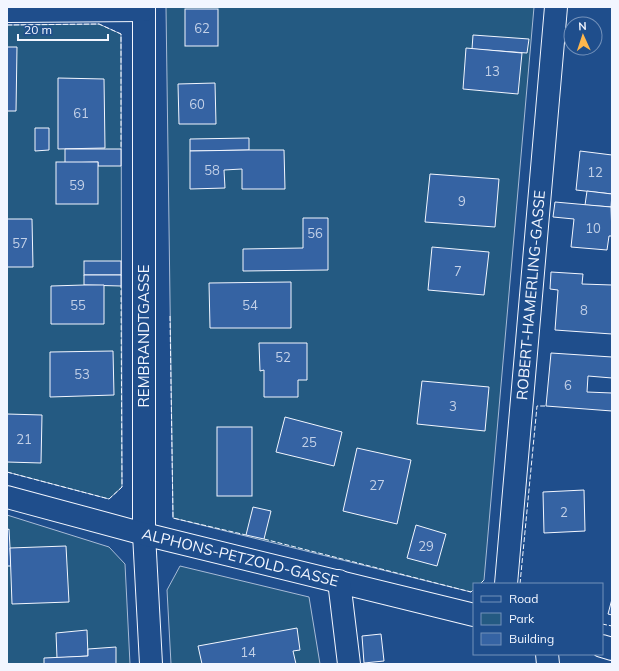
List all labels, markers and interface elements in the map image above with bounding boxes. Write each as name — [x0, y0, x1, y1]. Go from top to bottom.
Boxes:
scale bar — [18, 16, 108, 42]
north arrow — [563, 16, 603, 56]
text: N — [578, 19, 587, 33]
house number: 62 — [194, 20, 210, 36]
text: 20 m — [24, 22, 52, 37]
house number: 13 — [484, 63, 500, 79]
house number: 60 — [189, 96, 205, 112]
house number: 61 — [73, 105, 89, 121]
house number: 58 — [204, 162, 220, 178]
house number: 12 — [587, 164, 603, 180]
house number: 59 — [69, 177, 85, 193]
street label: ROBERT-HAMERLING-GASSE — [512, 189, 549, 401]
house number: 9 — [458, 193, 466, 209]
house number: 10 — [585, 220, 601, 236]
house number: 56 — [307, 225, 323, 241]
house number: 57 — [12, 235, 28, 251]
house number: 7 — [454, 263, 462, 279]
street label: REMBRANDTGASSE — [134, 264, 153, 408]
house number: 55 — [70, 297, 86, 313]
house number: 54 — [242, 297, 258, 313]
house number: 8 — [580, 302, 588, 318]
house number: 52 — [275, 349, 291, 365]
house number: 53 — [74, 366, 90, 382]
house number: 6 — [564, 377, 572, 393]
house number: 3 — [449, 398, 457, 414]
house number: 21 — [16, 431, 32, 447]
house number: 25 — [301, 434, 317, 450]
house number: 27 — [369, 477, 385, 493]
house number: 2 — [560, 504, 568, 520]
street label: ALPHONS-PETZOLD-GASSE — [140, 524, 341, 590]
house number: 29 — [418, 538, 434, 554]
legend — [473, 583, 603, 655]
text: Road — [509, 591, 538, 606]
text: Park — [509, 611, 535, 626]
text: Building — [509, 631, 554, 646]
house number: 14 — [240, 644, 256, 660]

